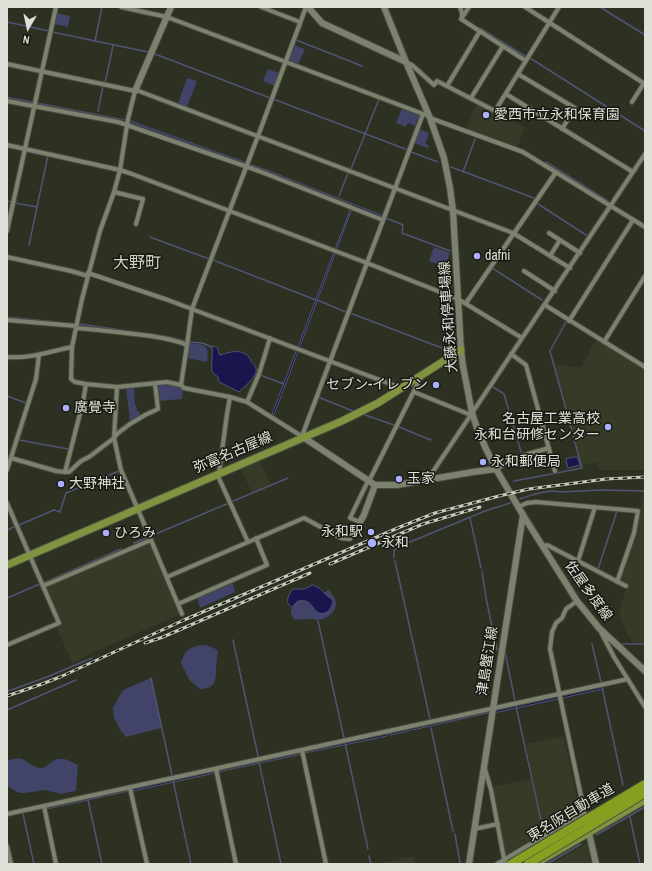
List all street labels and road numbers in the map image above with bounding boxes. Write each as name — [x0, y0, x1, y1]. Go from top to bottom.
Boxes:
street label: 大藤永和停車場線 — [437, 261, 461, 373]
street label: 弥富名古屋線 — [191, 429, 275, 477]
street label: 佐屋多度線 — [561, 558, 615, 624]
street label: 津島蟹江線 — [474, 625, 502, 697]
street label: 東名阪自動車道 — [525, 781, 617, 845]

